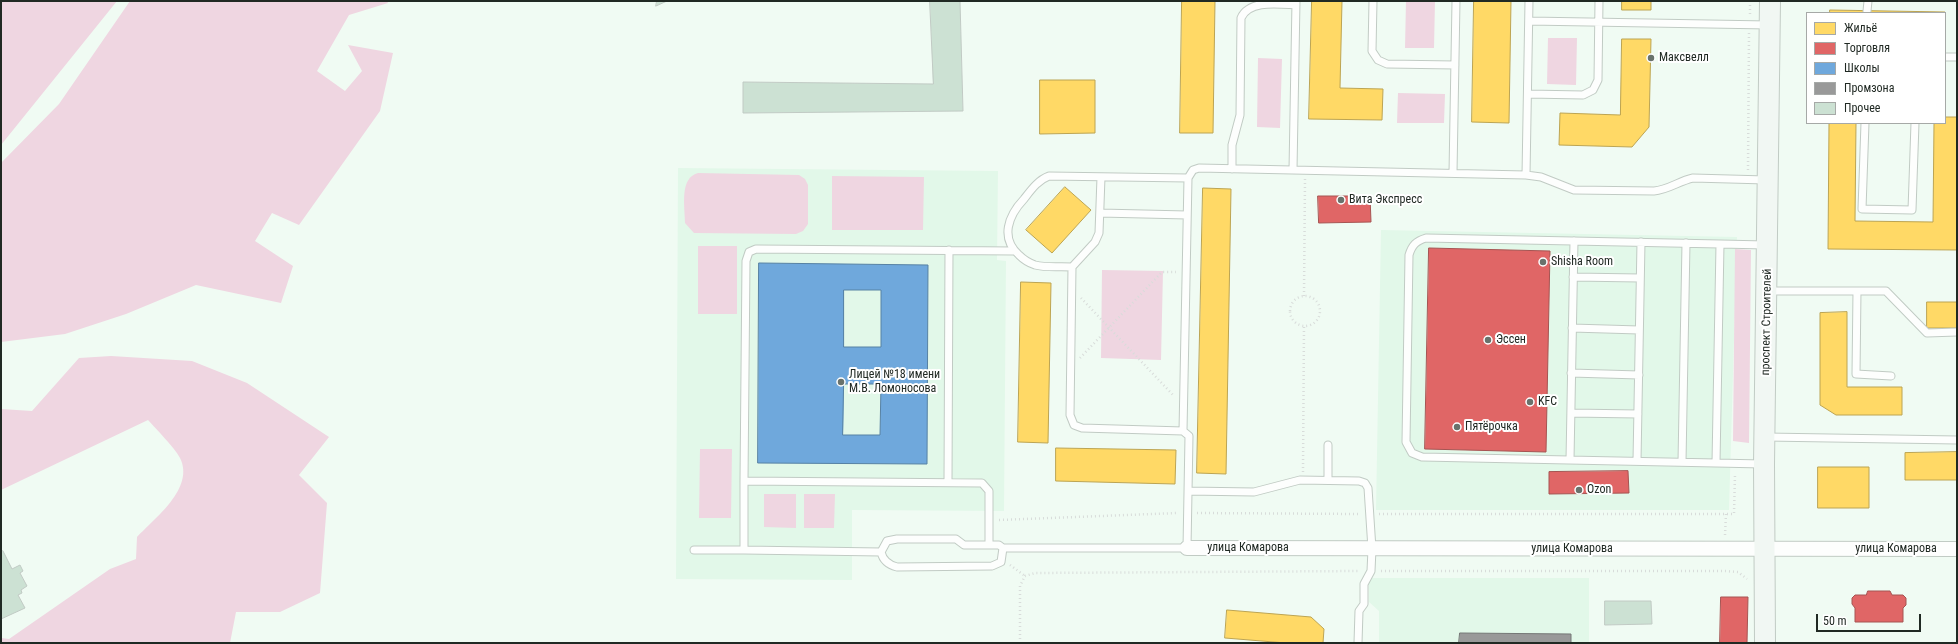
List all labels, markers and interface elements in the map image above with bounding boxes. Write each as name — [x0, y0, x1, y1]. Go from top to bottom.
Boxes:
legend — [1806, 12, 1946, 124]
text: Жильё — [1844, 21, 1877, 35]
text: Торговля — [1844, 41, 1890, 55]
place label: Максвелл — [1659, 51, 1709, 65]
marker: Максвелл — [1646, 53, 1656, 63]
text: Школы — [1844, 61, 1880, 75]
text: Промзона — [1844, 81, 1894, 95]
text: Прочее — [1844, 101, 1880, 115]
place label: Вита Экспресс — [1349, 193, 1422, 207]
marker: Вита Экспресс — [1336, 195, 1346, 205]
place label: Shisha Room — [1551, 255, 1613, 269]
marker: Shisha Room — [1538, 257, 1548, 267]
street label: проспект Строителей — [1759, 268, 1775, 376]
place label: Эссен — [1496, 333, 1526, 347]
marker: Эссен — [1483, 335, 1493, 345]
place label: Лицей №18 имени М.В. Ломоносова — [849, 368, 940, 396]
marker: Лицей №18 имени М.В. Ломоносова — [836, 377, 846, 387]
place label: KFC — [1538, 395, 1557, 409]
marker: KFC — [1525, 397, 1535, 407]
place label: Пятёрочка — [1465, 420, 1518, 434]
marker: Пятёрочка — [1452, 422, 1462, 432]
place label: Ozon — [1587, 483, 1611, 497]
marker: Ozon — [1574, 485, 1584, 495]
street label: улица Комарова — [1207, 541, 1289, 555]
street label: улица Комарова — [1531, 542, 1613, 556]
street label: улица Комарова — [1855, 542, 1937, 556]
scale bar — [1818, 606, 1923, 632]
text: 50 m — [1823, 614, 1847, 628]

